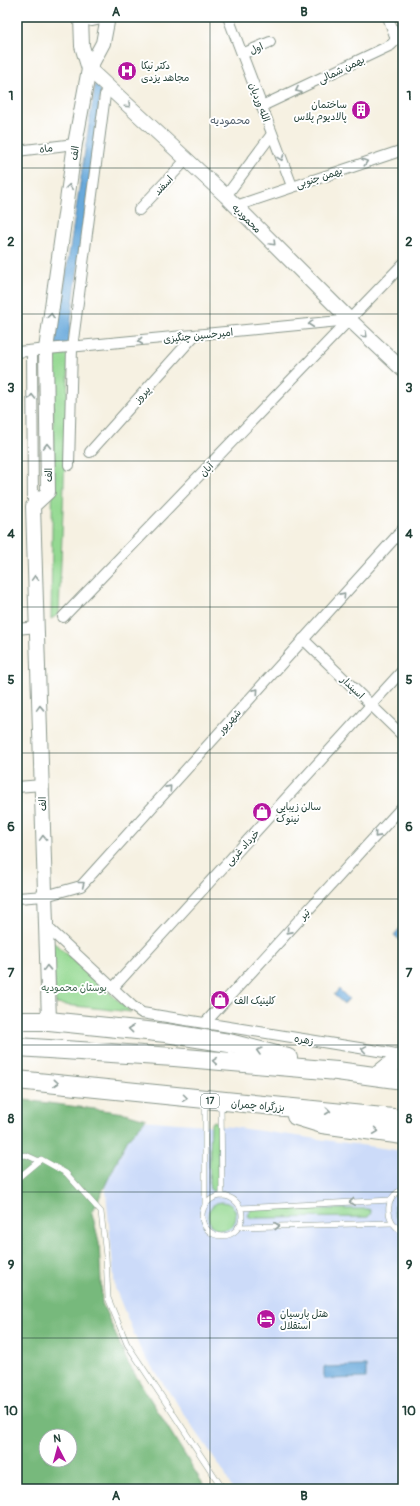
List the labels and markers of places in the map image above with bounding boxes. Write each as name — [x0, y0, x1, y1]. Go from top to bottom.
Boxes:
hospital icon: دکتر نیکا مجاهد یزدی — [116, 60, 138, 82]
place label: دکتر نیکا مجاهد یزدی — [141, 60, 189, 84]
place label: ساختمان پالادیوم پلاس — [294, 99, 347, 124]
building icon: ساختمان پالادیوم پلاس — [350, 99, 372, 121]
shop icon: سالن زیبایی نینوک — [251, 801, 273, 823]
place label: سالن زیبایی نینوک — [276, 801, 321, 826]
shop icon: کلینیک الف — [209, 989, 231, 1011]
place label: کلینیک الف — [234, 995, 276, 1007]
hotel icon: هتل پارسیان استقلال — [255, 1308, 277, 1330]
place label: هتل پارسیان استقلال — [280, 1308, 328, 1332]

